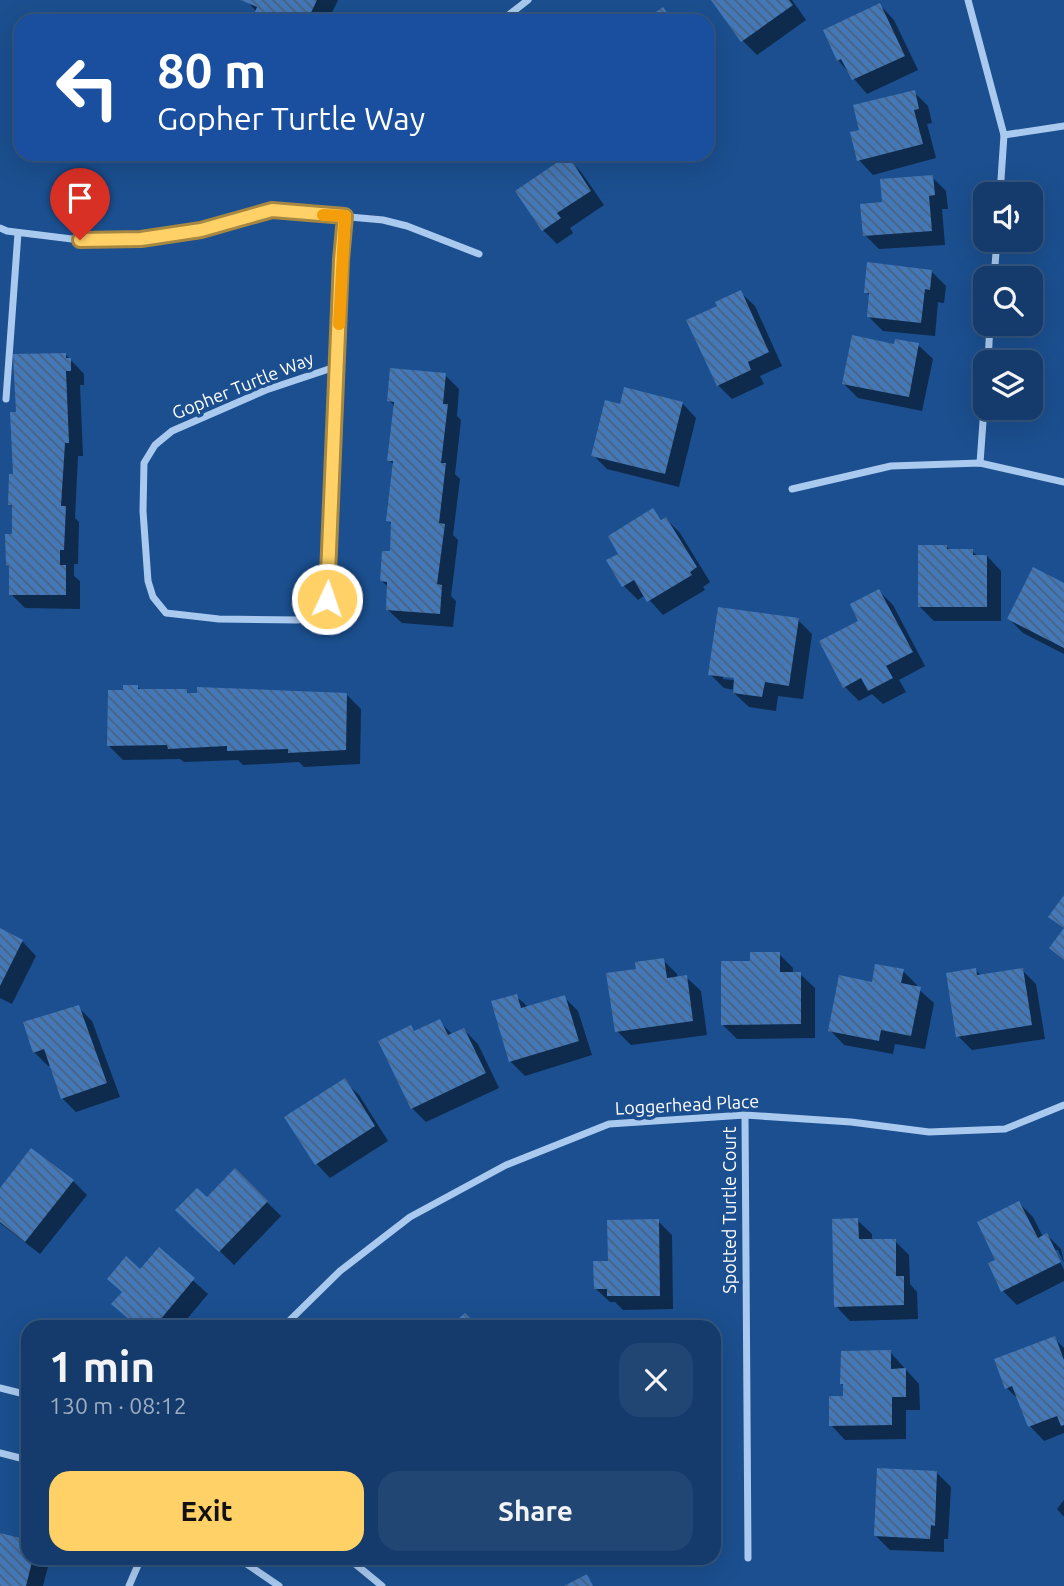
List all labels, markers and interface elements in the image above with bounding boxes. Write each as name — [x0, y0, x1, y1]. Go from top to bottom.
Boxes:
icon: left — [42, 42, 133, 133]
text: 80 m — [157, 42, 266, 97]
text: Gopher Turtle Way — [157, 100, 425, 136]
pin — [50, 168, 110, 240]
icon: arrive — [61, 179, 99, 217]
map controls — [973, 182, 1043, 420]
button: sound — [973, 182, 1043, 252]
button: search — [973, 266, 1043, 336]
street label: Gopher Turtle Way — [169, 347, 317, 423]
button: layers — [973, 350, 1043, 420]
position arrow — [290, 562, 364, 636]
street label: Loggerhead Place — [614, 1090, 760, 1118]
street label: Spotted Turtle Court — [719, 1126, 739, 1294]
text: 1 min — [49, 1343, 155, 1390]
button: close — [619, 1343, 693, 1417]
text: 130 m · 08:12 — [49, 1393, 187, 1418]
button: Exit — [49, 1471, 364, 1551]
button: Share — [378, 1471, 693, 1551]

